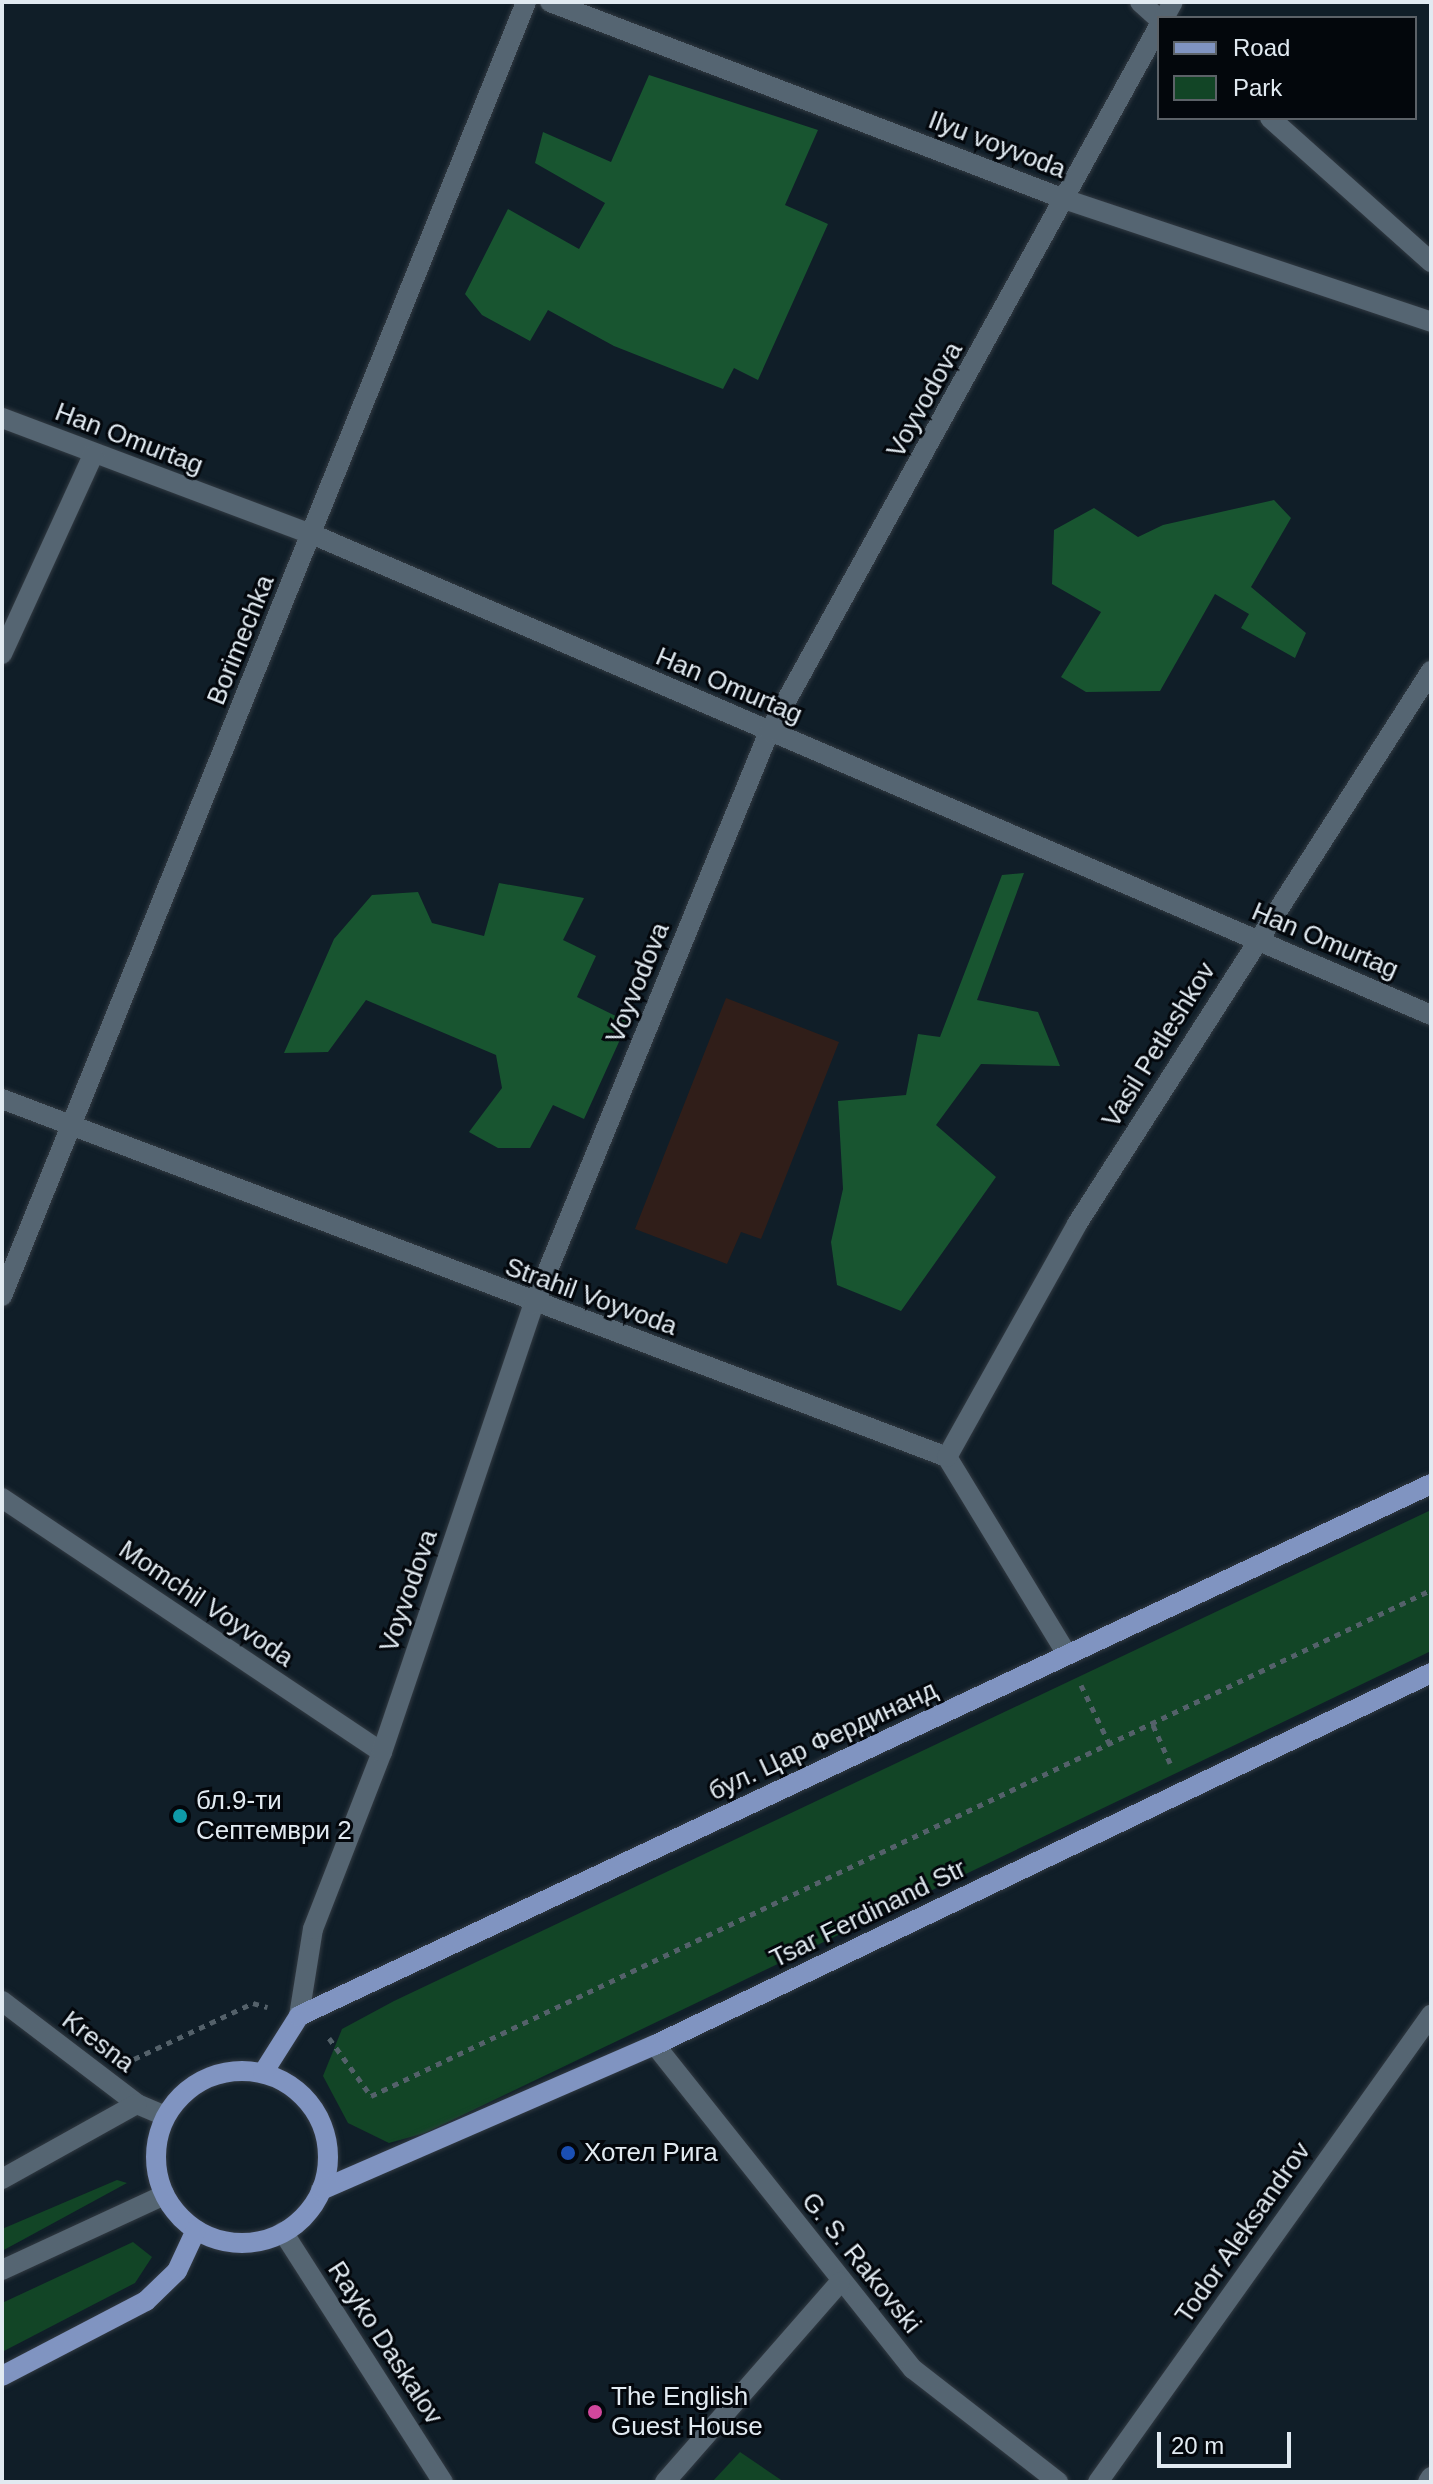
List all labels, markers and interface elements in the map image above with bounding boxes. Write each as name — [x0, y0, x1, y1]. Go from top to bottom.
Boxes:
legend — [1157, 16, 1417, 120]
text: Road — [1233, 34, 1290, 61]
text: Park — [1233, 74, 1282, 101]
street label: Ilyu voyvoda — [924, 105, 1070, 185]
street label: Voyvodova — [881, 337, 969, 463]
street label: Han Omurtag — [51, 396, 207, 482]
street label: Borimechka — [201, 571, 281, 709]
street label: Han Omurtag — [651, 641, 807, 731]
street label: Han Omurtag — [1247, 896, 1403, 986]
street label: Voyvodova — [600, 918, 676, 1048]
street label: Vasil Petleshkov — [1096, 957, 1222, 1133]
street label: Strahil Voyvoda — [501, 1251, 681, 1343]
street label: Voyvodova — [374, 1526, 444, 1656]
street label: Momchil Voyvoda — [113, 1534, 299, 1674]
street label: бул. Цар Фердинанд — [704, 1674, 942, 1808]
place label: бл.9-ти Септември 2 — [196, 1785, 352, 1846]
marker: бл.9-ти Септември 2 — [171, 1807, 189, 1825]
street label: Tsar Ferdinand Str — [765, 1853, 971, 1975]
street label: Kresna — [56, 2005, 140, 2079]
street label: Todor Aleksandrov — [1168, 2136, 1318, 2330]
place label: Хотел Рига — [584, 2137, 718, 2169]
marker: Хотел Рига — [559, 2144, 577, 2162]
street label: G. S. Rakovski — [795, 2186, 927, 2340]
street label: Rayko Daskalov — [321, 2256, 449, 2430]
place label: The English Guest House — [611, 2381, 763, 2442]
marker: The English Guest House — [586, 2403, 604, 2421]
scale bar — [1161, 2416, 1295, 2466]
text: 20 m — [1171, 2432, 1224, 2459]

